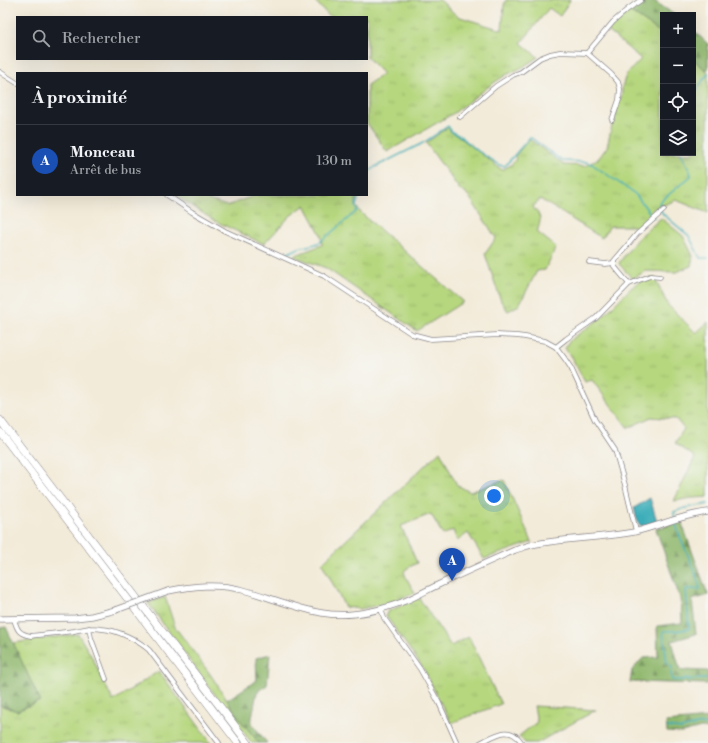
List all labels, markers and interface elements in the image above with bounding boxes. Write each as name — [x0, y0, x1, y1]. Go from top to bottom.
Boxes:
map controls — [660, 12, 696, 156]
button: + — [660, 12, 696, 48]
search box — [16, 16, 368, 60]
icon: search — [30, 27, 52, 49]
text: Rechercher — [62, 29, 141, 48]
button: − — [660, 48, 696, 84]
button: locate — [660, 84, 696, 120]
text: À proximité — [32, 87, 127, 109]
button: layers — [660, 120, 696, 156]
text: Monceau — [70, 143, 135, 162]
text: A — [40, 153, 50, 169]
text: 130 m — [317, 153, 352, 169]
text: Arrêt de bus — [70, 162, 141, 178]
your location — [484, 486, 504, 506]
pin: A — [439, 548, 465, 581]

